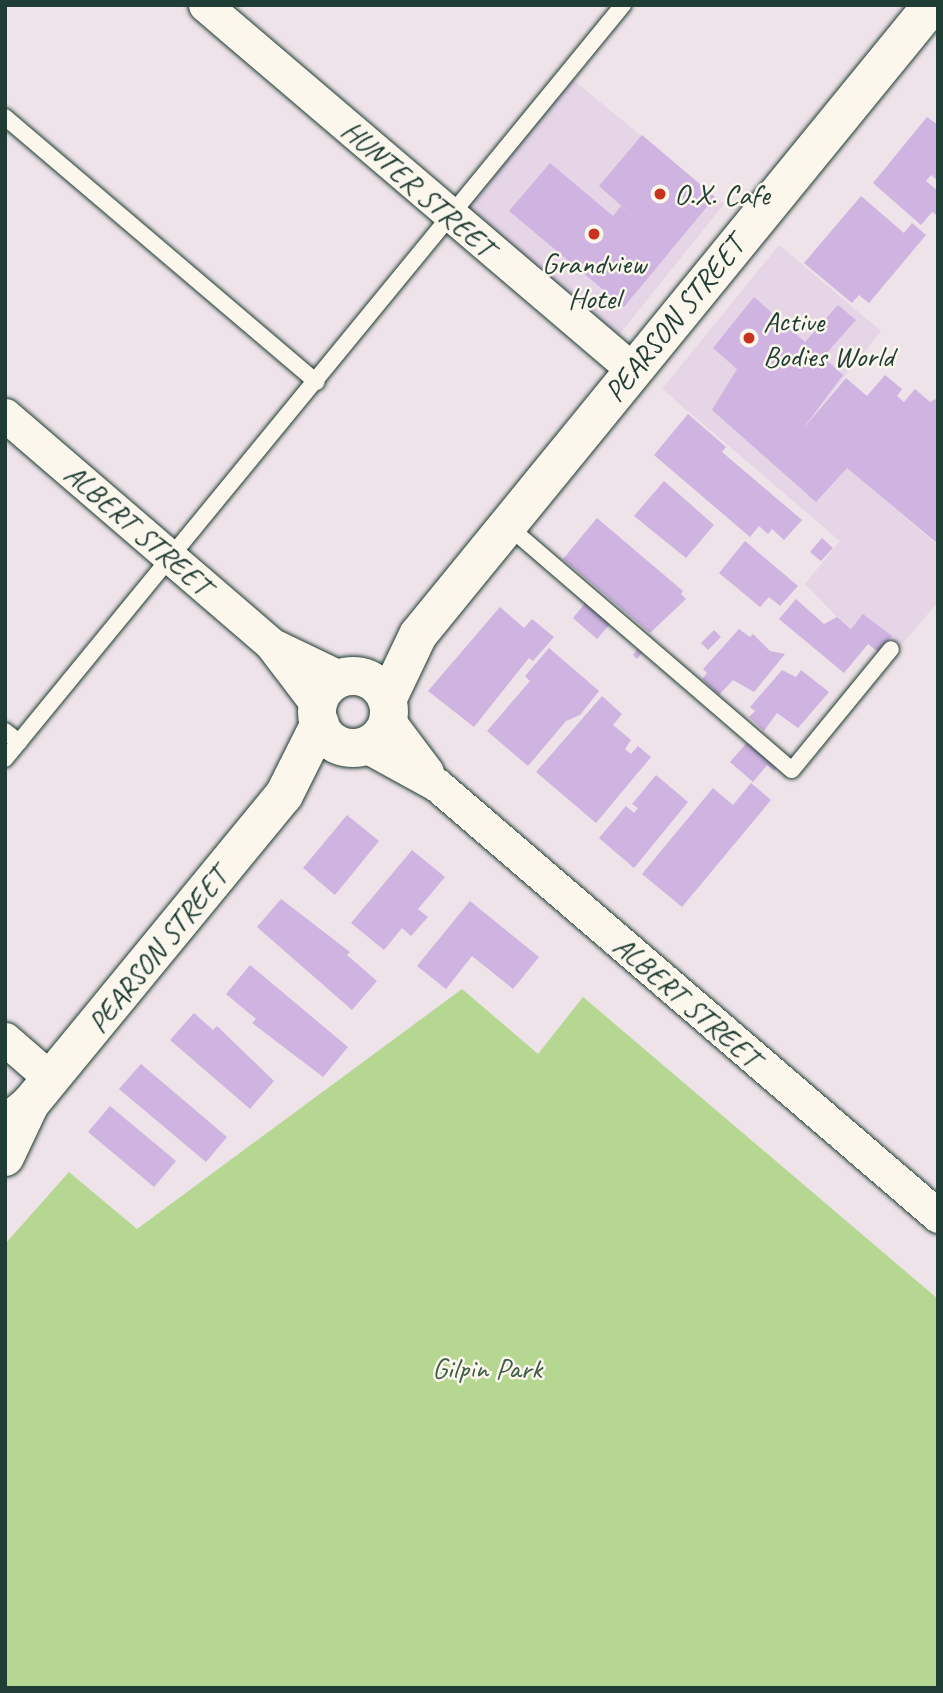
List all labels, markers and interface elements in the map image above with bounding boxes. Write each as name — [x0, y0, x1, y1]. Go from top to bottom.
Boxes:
street label: HUNTER STREET — [334, 112, 502, 264]
place label: O.X. Cafe — [674, 176, 769, 212]
marker: O.X. Cafe — [652, 186, 668, 202]
marker: Grandview Hotel — [586, 226, 602, 242]
street label: PEARSON STREET — [597, 229, 751, 409]
place label: Grandview Hotel — [542, 245, 646, 316]
place label: Active Bodies World — [763, 303, 894, 374]
marker: Active Bodies World — [741, 330, 757, 346]
street label: ALBERT STREET — [58, 456, 218, 602]
street label: PEARSON STREET — [80, 860, 234, 1040]
street label: ALBERT STREET — [607, 928, 767, 1074]
park label: Gilpin Park — [432, 1350, 542, 1386]

